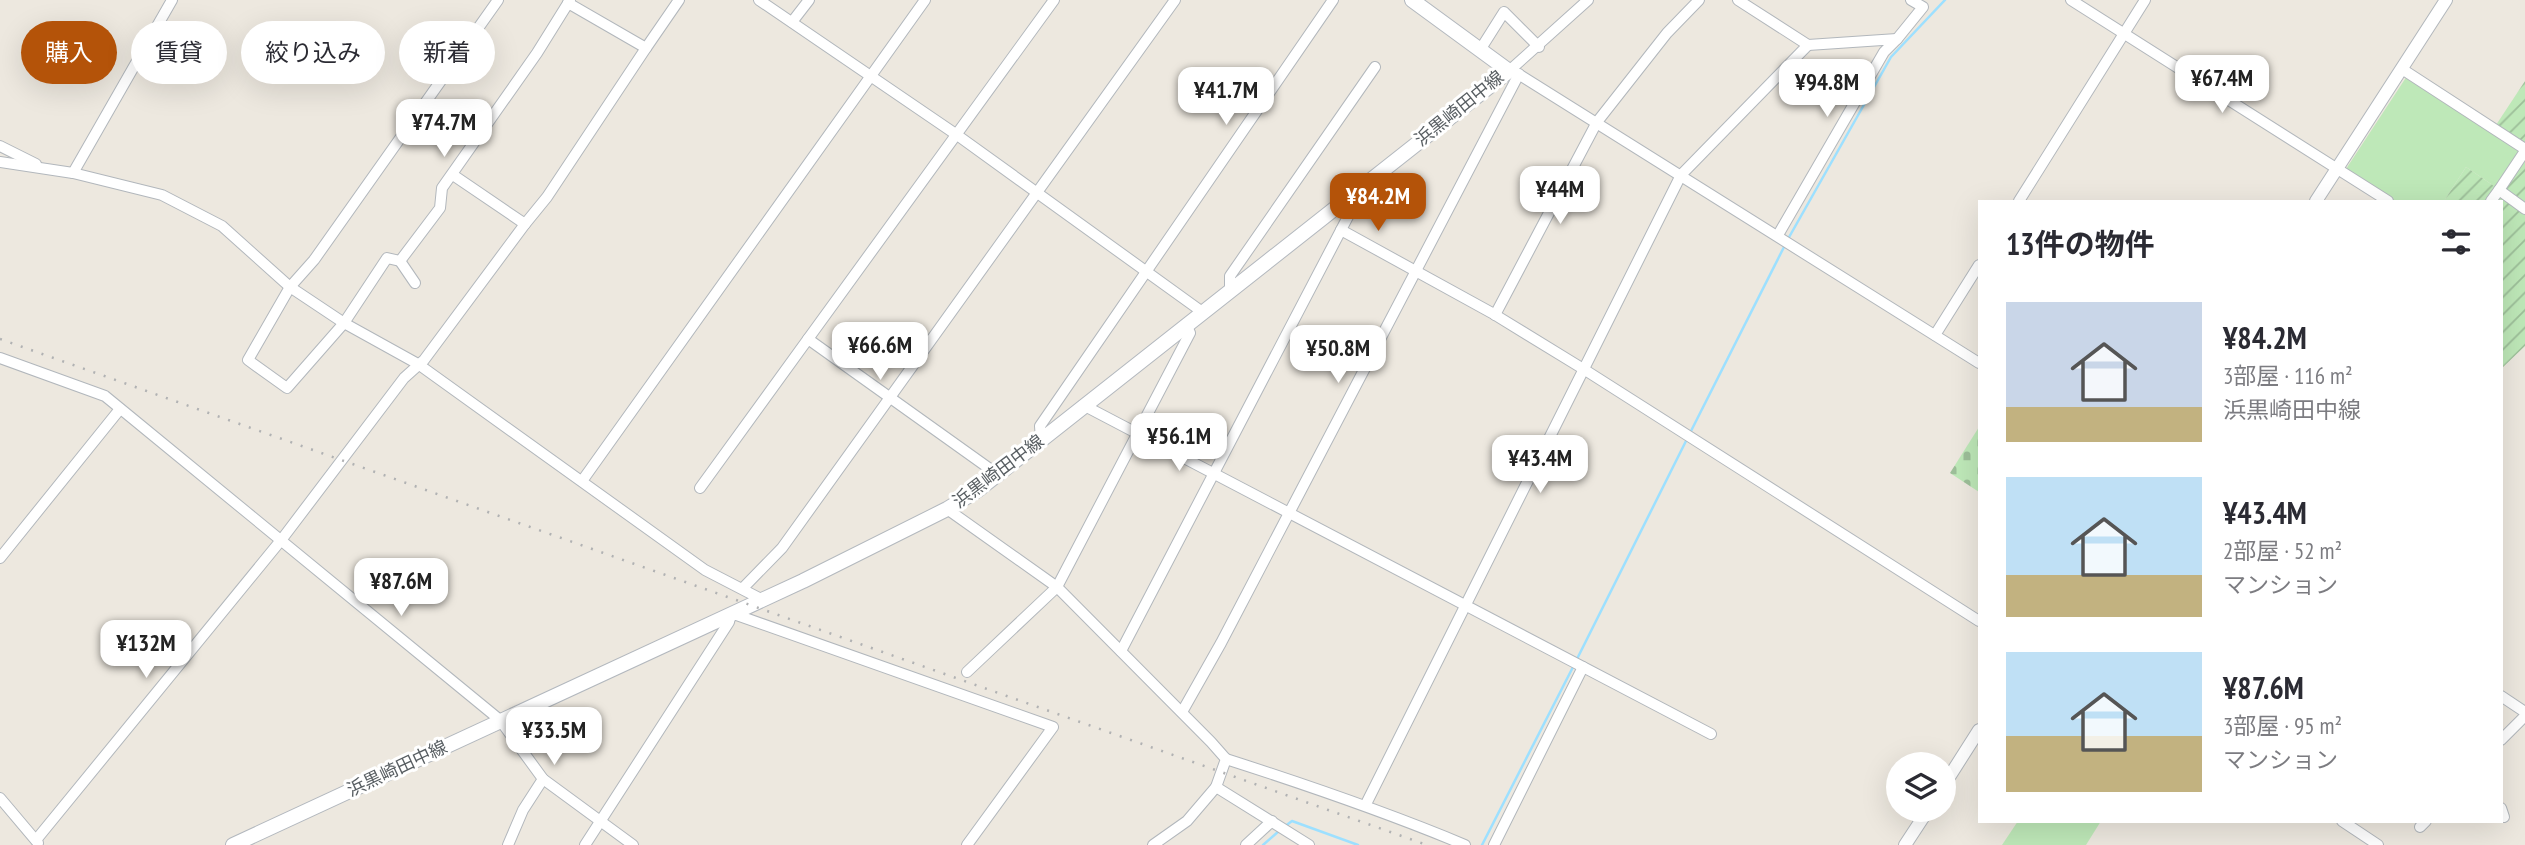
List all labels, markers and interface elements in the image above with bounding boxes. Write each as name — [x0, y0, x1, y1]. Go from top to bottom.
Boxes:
chip: 購入 — [21, 21, 117, 84]
chip: 賃貸 — [131, 21, 227, 84]
chip: 絞り込み — [241, 21, 385, 84]
chip: 新着 — [399, 21, 495, 84]
pin: ¥67.4M — [2165, 55, 2279, 115]
pin: ¥94.8M — [1770, 60, 1884, 119]
text: ¥67.4M — [2191, 63, 2253, 92]
street label: 浜黒崎田中線 — [1410, 65, 1508, 151]
text: ¥94.8M — [1795, 67, 1859, 96]
pin: ¥41.7M — [1169, 68, 1283, 127]
text: ¥41.7M — [1194, 75, 1258, 104]
pin: ¥74.7M — [387, 100, 501, 159]
text: ¥74.7M — [412, 107, 476, 136]
pin: ¥44M — [1519, 166, 1601, 226]
pin: ¥84.2M — [1321, 174, 1435, 233]
text: ¥44M — [1536, 174, 1584, 203]
text: ¥84.2M — [1346, 181, 1410, 210]
icon: filters — [2437, 223, 2475, 261]
text: 13件の物件 — [2006, 224, 2155, 263]
text: ¥84.2M — [2223, 318, 2307, 357]
pin: ¥66.6M — [823, 322, 937, 382]
pin: ¥50.8M — [1281, 326, 1395, 385]
text: ¥66.6M — [848, 330, 912, 359]
icon: home — [2062, 330, 2146, 414]
text: ¥50.8M — [1306, 333, 1370, 362]
text: 3部屋 · 116 m² — [2223, 361, 2353, 390]
text: 浜黒崎田中線 — [2223, 395, 2361, 424]
pin: ¥56.1M — [1122, 414, 1236, 473]
text: ¥56.1M — [1147, 421, 1211, 450]
street label: 浜黒崎田中線 — [948, 429, 1048, 513]
pin: ¥43.4M — [1483, 435, 1597, 495]
text: ¥43.4M — [1508, 443, 1572, 472]
text: ¥43.4M — [2223, 493, 2307, 532]
icon: home — [2062, 505, 2146, 589]
text: 2部屋 · 52 m² — [2223, 536, 2342, 565]
pin: ¥87.6M — [344, 558, 458, 618]
text: ¥87.6M — [370, 566, 432, 595]
text: マンション — [2223, 570, 2338, 599]
pin: ¥132M — [97, 620, 195, 680]
text: ¥132M — [116, 628, 176, 657]
text: ¥87.6M — [2223, 668, 2304, 707]
icon: home — [2062, 680, 2146, 764]
pin: ¥33.5M — [497, 708, 611, 767]
text: 3部屋 · 95 m² — [2223, 711, 2342, 740]
text: ¥33.5M — [522, 715, 586, 744]
street label: 浜黒崎田中線 — [343, 735, 451, 801]
text: マンション — [2223, 745, 2338, 774]
map controls — [1886, 752, 1956, 822]
button: layers — [1886, 752, 1956, 822]

